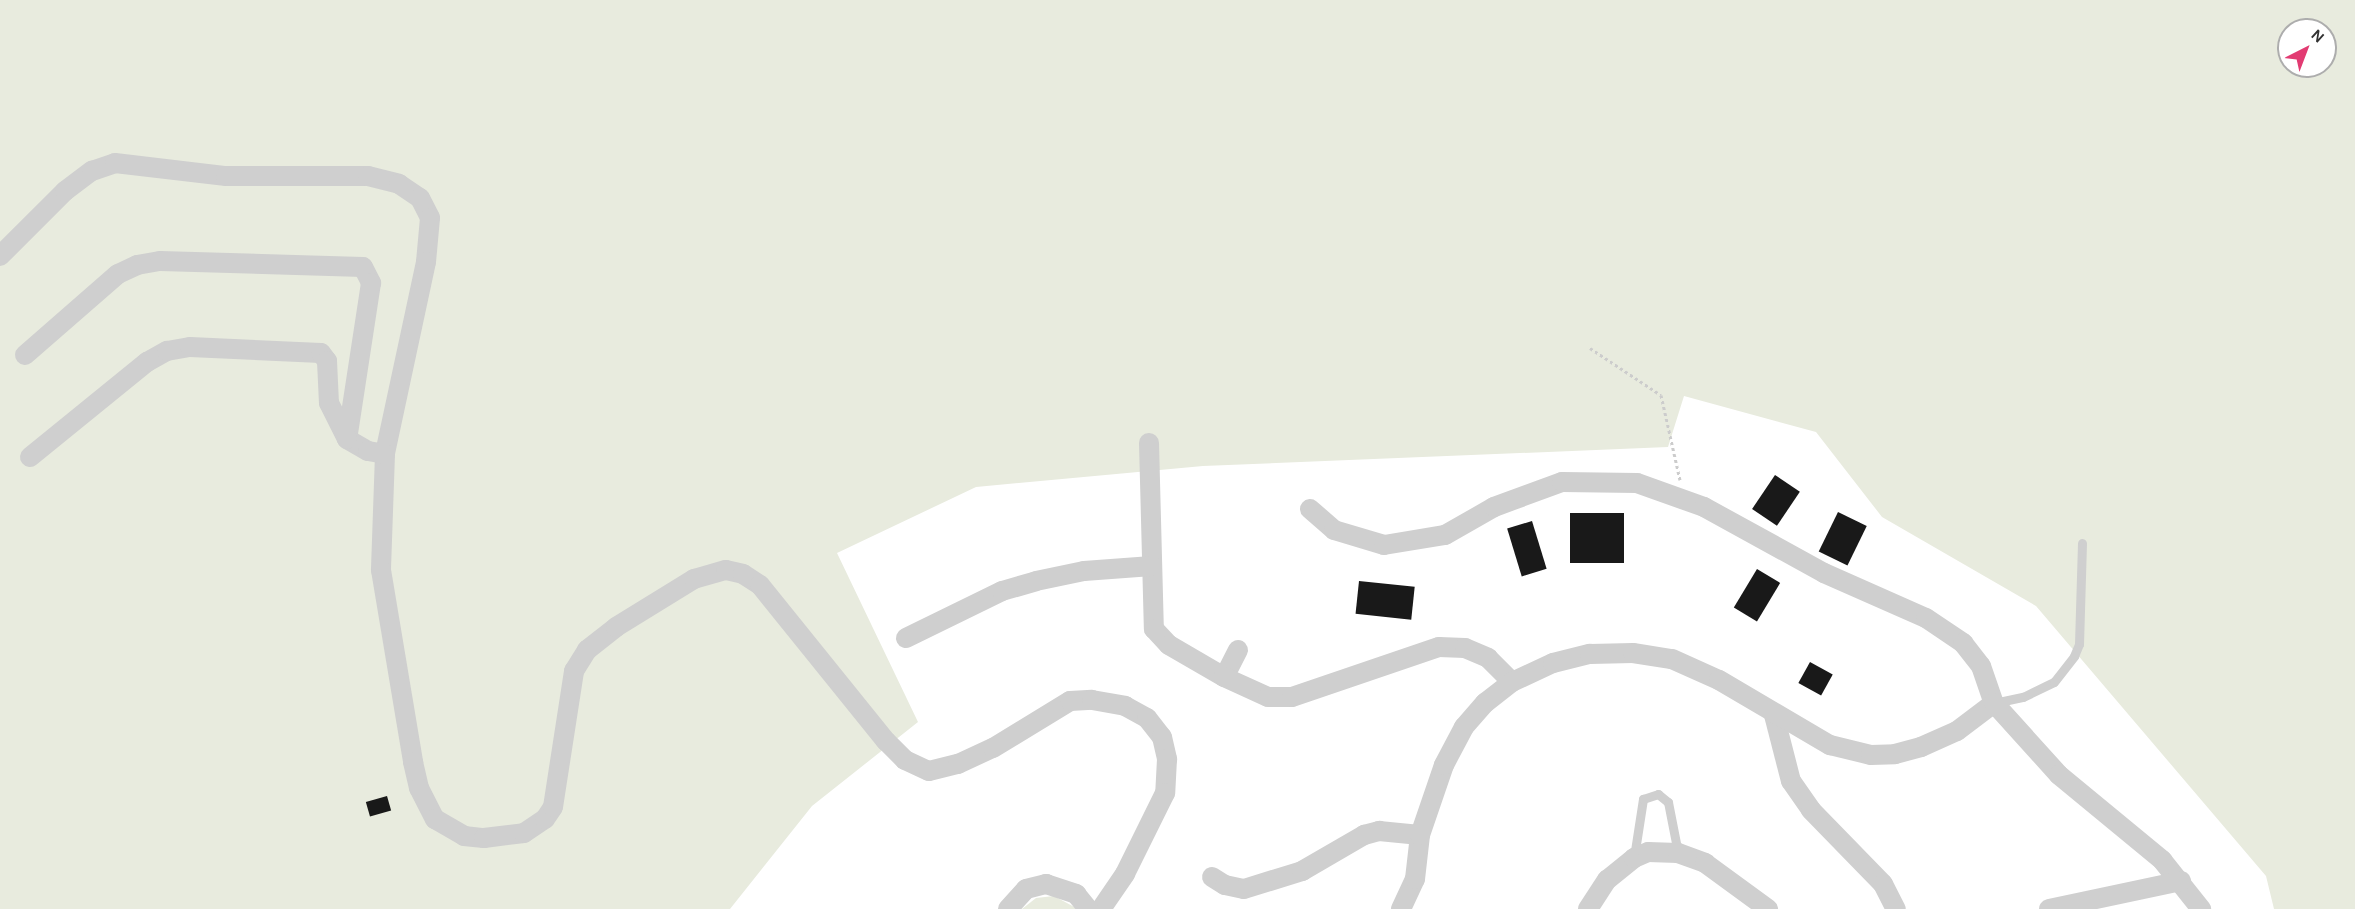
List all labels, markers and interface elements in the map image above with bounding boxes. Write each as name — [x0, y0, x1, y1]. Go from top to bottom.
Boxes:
north arrow — [2277, 18, 2337, 78]
text: N — [2307, 25, 2329, 47]

